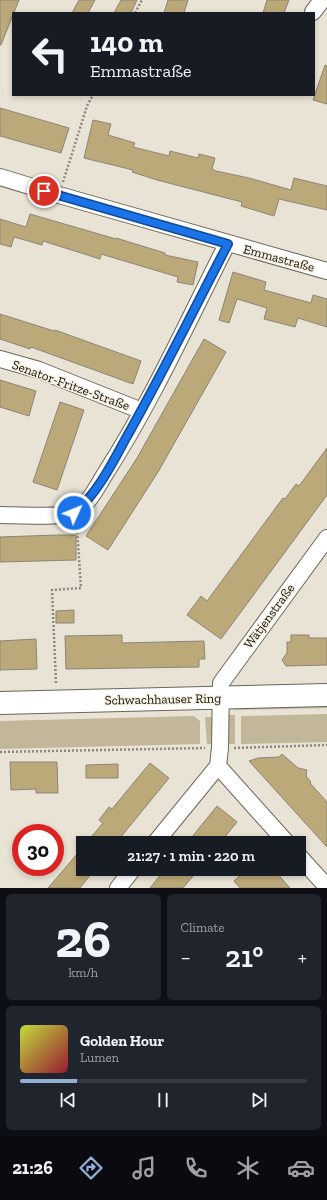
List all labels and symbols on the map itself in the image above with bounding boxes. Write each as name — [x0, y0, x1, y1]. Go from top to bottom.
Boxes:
pin — [27, 174, 61, 208]
street label: Emmastraße — [242, 241, 316, 275]
street label: Senator-Fritze-Straße — [10, 357, 132, 413]
position arrow — [53, 492, 95, 534]
street label: Wätjenstraße — [240, 581, 298, 652]
street label: Schwachhauser Ring — [105, 690, 221, 708]
speed limit sign: 30 — [12, 824, 64, 876]

